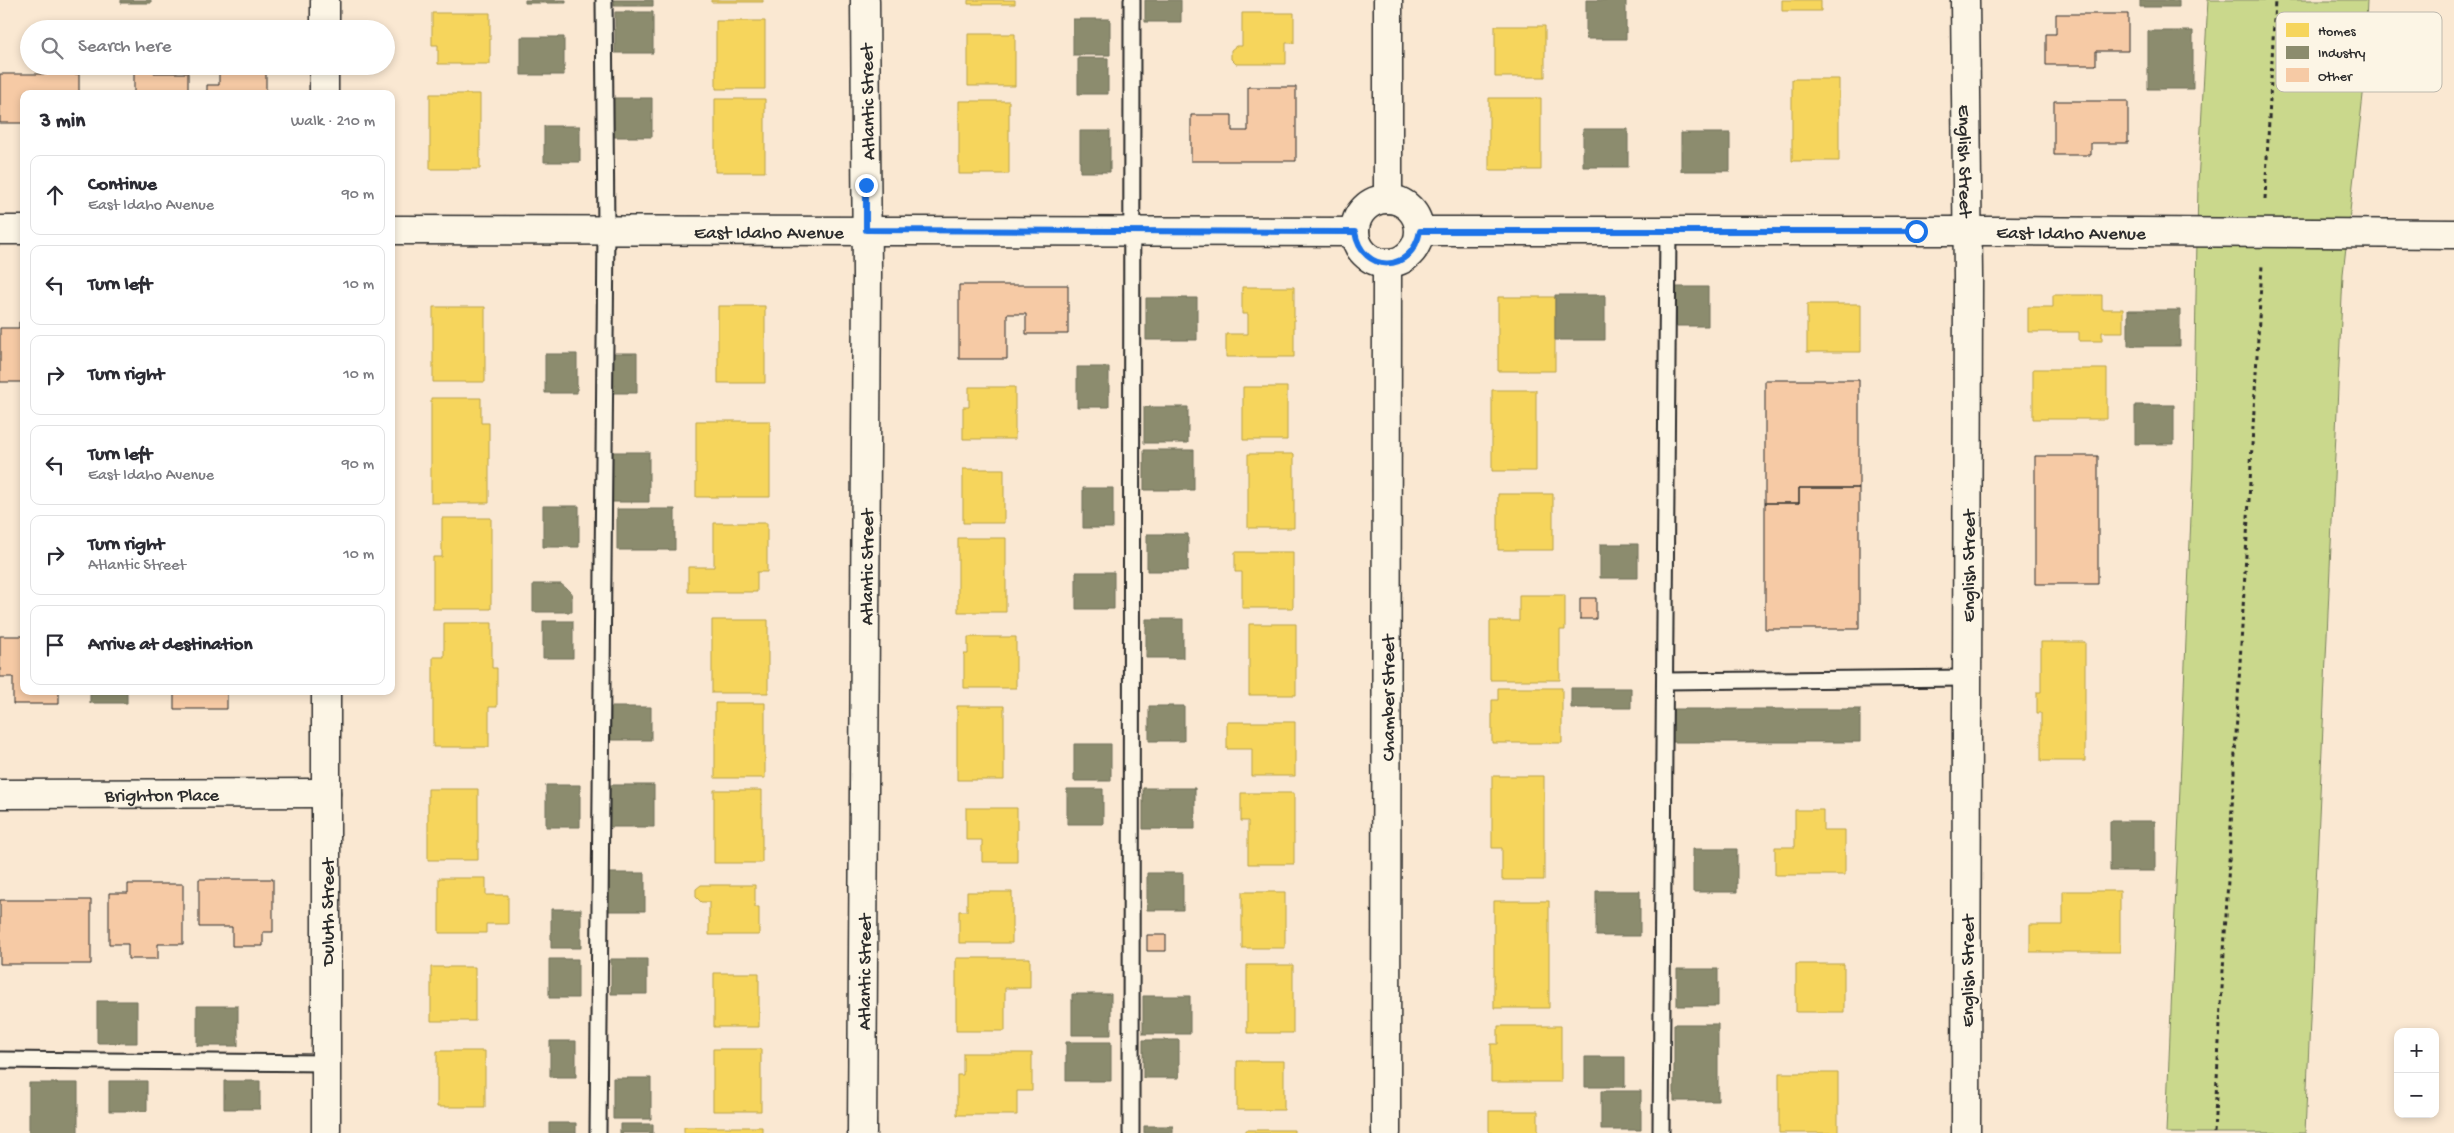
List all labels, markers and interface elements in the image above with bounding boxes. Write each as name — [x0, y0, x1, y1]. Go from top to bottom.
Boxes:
legend — [2276, 12, 2442, 92]
search box — [20, 20, 395, 75]
text: Homes — [2318, 24, 2356, 41]
icon: search — [38, 34, 66, 62]
text: Search here — [78, 36, 172, 59]
street label: Atlantic Street — [857, 41, 882, 160]
text: Industry — [2318, 46, 2366, 63]
text: Other — [2318, 69, 2353, 86]
street label: English Street — [1951, 105, 1975, 220]
text: 3 min — [40, 110, 85, 135]
text: Walk · 210 m — [291, 113, 375, 132]
text: Continue — [88, 174, 157, 197]
route end — [855, 174, 878, 197]
icon: ahead — [41, 181, 69, 209]
text: 90 m — [342, 186, 374, 205]
text: East Idaho Avenue — [88, 197, 214, 216]
route start — [1905, 220, 1928, 243]
street label: East Idaho Avenue — [694, 223, 844, 246]
street label: East Idaho Avenue — [1996, 223, 2146, 247]
icon: left — [41, 271, 69, 299]
text: Turn left — [88, 274, 152, 297]
text: 10 m — [343, 276, 374, 295]
icon: right — [41, 361, 69, 389]
text: Turn right — [88, 364, 164, 387]
text: 10 m — [343, 366, 374, 385]
text: Turn left — [88, 444, 152, 467]
icon: left — [41, 451, 69, 479]
text: 90 m — [342, 456, 374, 475]
text: East Idaho Avenue — [88, 467, 214, 486]
street label: Atlantic Street — [857, 507, 881, 625]
street label: English Street — [1959, 508, 1982, 622]
text: Turn right — [88, 534, 164, 557]
icon: right — [41, 541, 69, 569]
text: 10 m — [343, 546, 374, 565]
text: Atlantic Street — [88, 557, 186, 576]
icon: arrive — [41, 631, 69, 659]
street label: Chamber Street — [1378, 633, 1402, 761]
text: Arrive at destination — [88, 634, 252, 657]
street label: Brighton Place — [104, 785, 219, 809]
street label: Duluth Street — [318, 856, 341, 968]
street label: Atlantic Street — [855, 912, 878, 1030]
street label: English Street — [1958, 913, 1981, 1027]
map controls — [2394, 1028, 2439, 1118]
button: + — [2394, 1028, 2439, 1073]
button: − — [2394, 1073, 2439, 1118]

